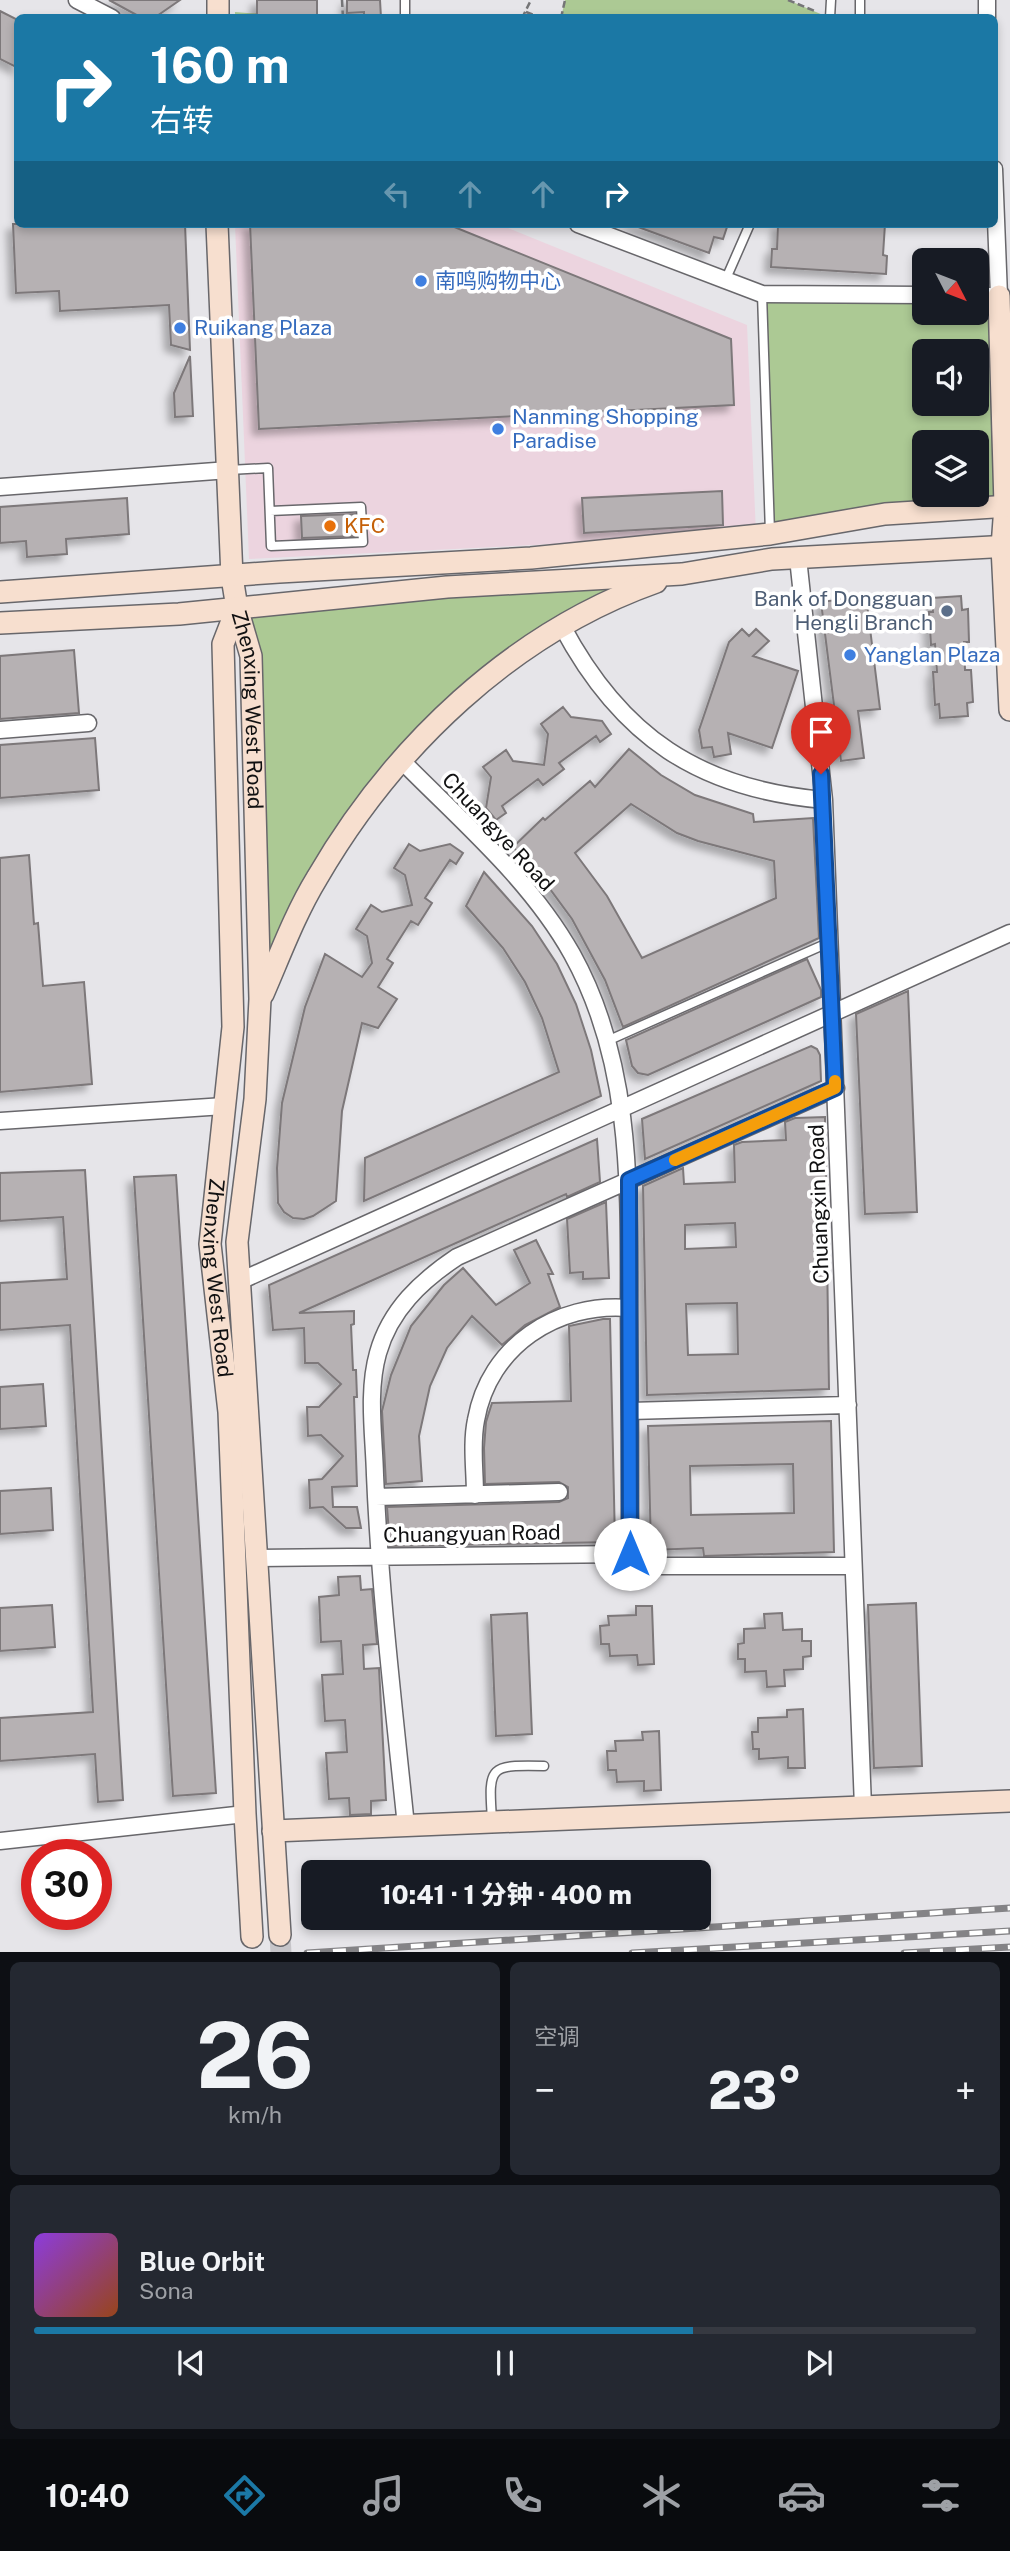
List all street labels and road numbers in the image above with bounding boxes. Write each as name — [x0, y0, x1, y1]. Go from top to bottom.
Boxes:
street label: Zhenxing West Road — [226, 607, 268, 810]
street label: Chuangye Road — [437, 767, 560, 896]
street label: Chuangxin Road — [803, 1124, 834, 1284]
street label: Zhenxing West Road — [198, 1177, 238, 1379]
street label: Chuangyuan Road — [383, 1519, 561, 1548]

